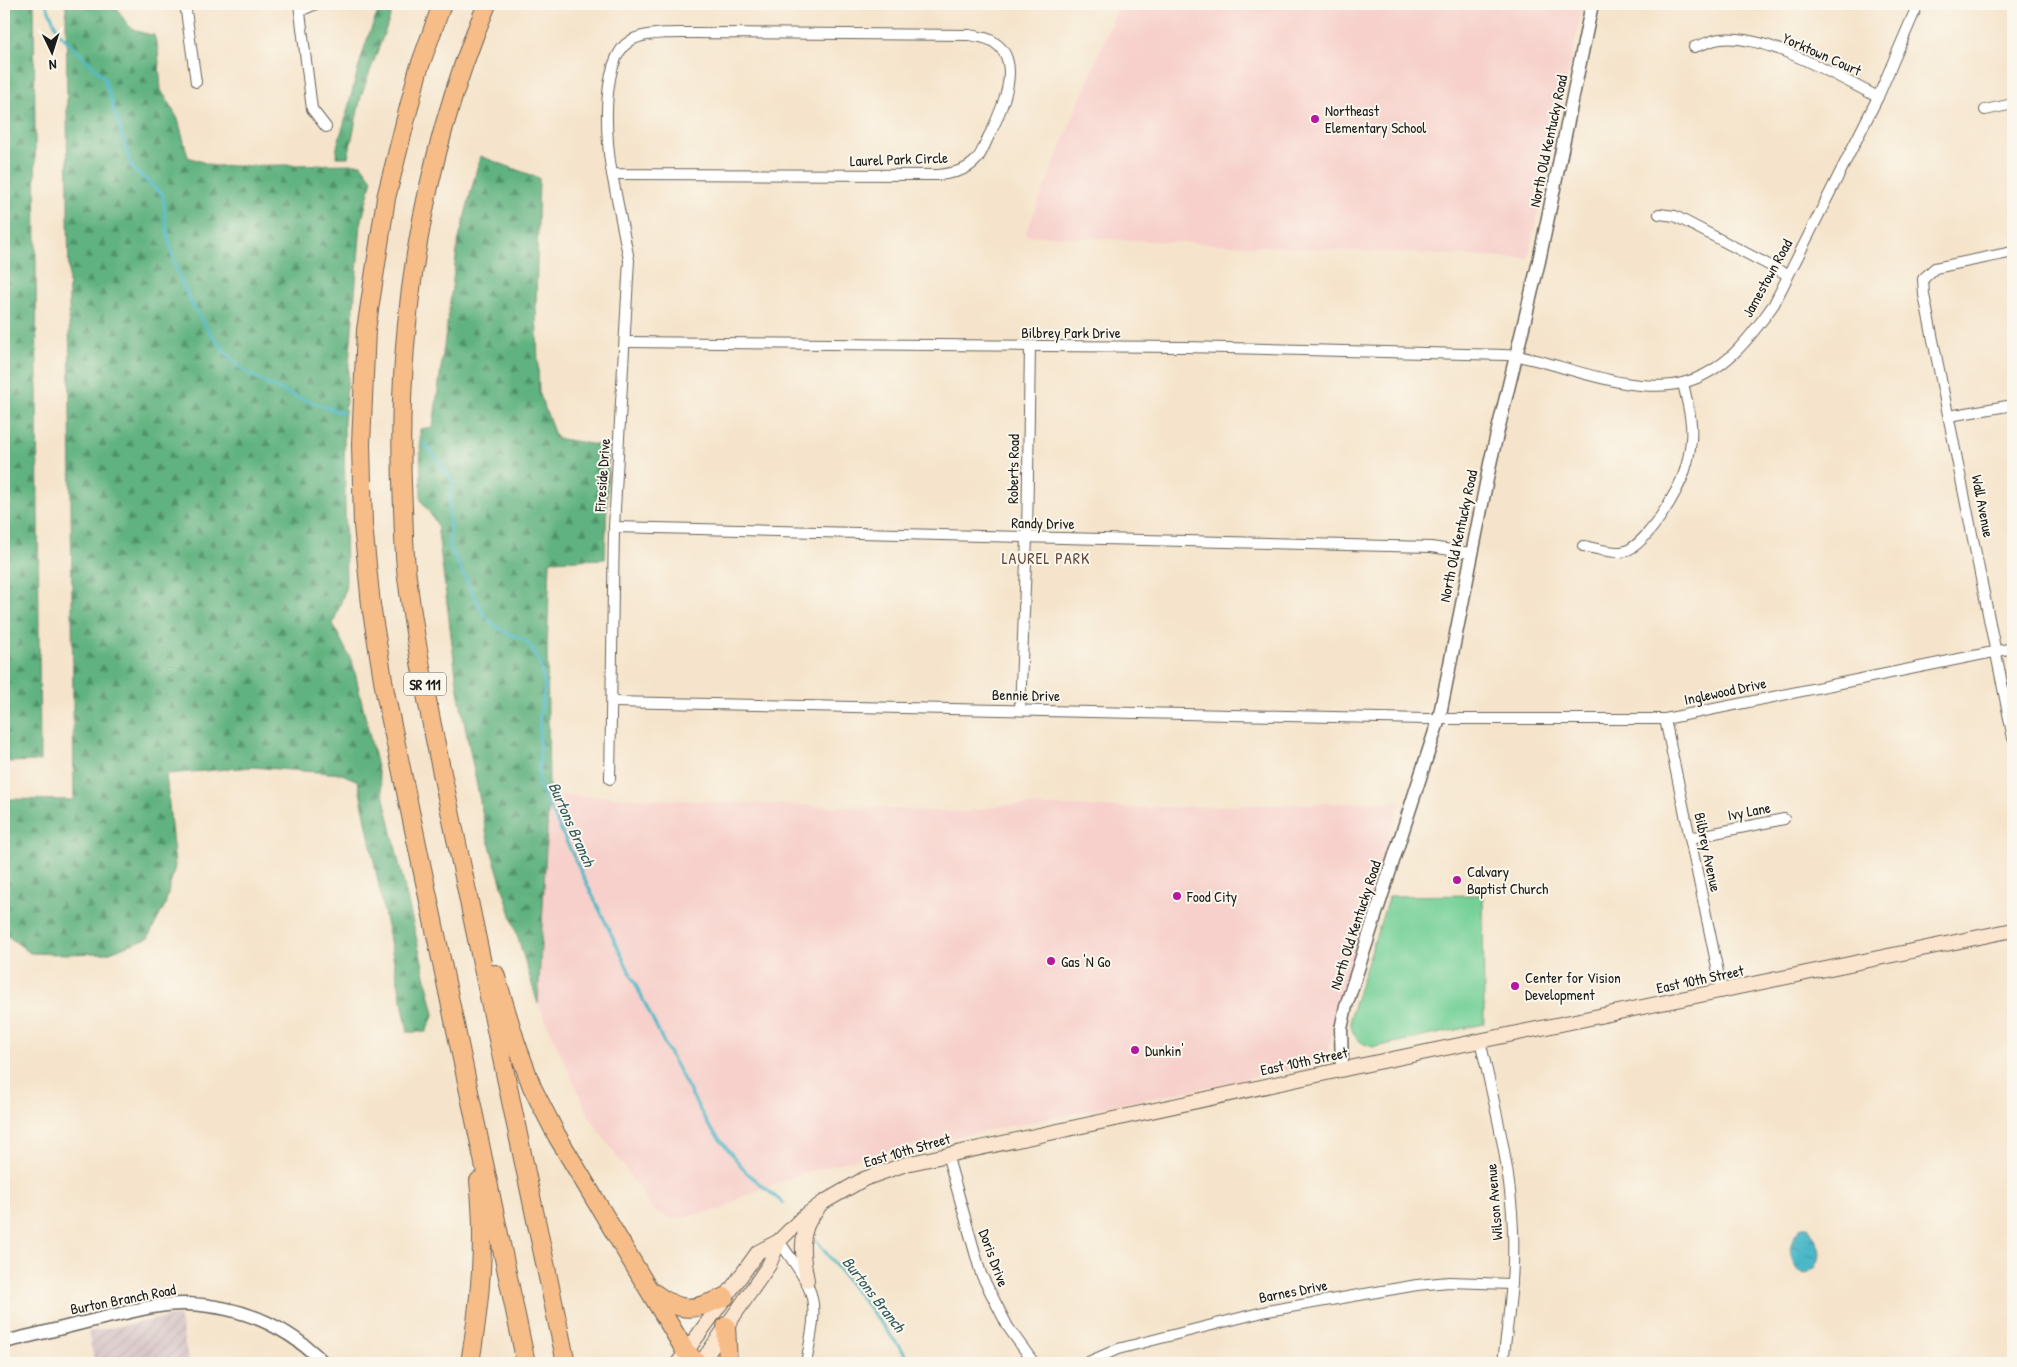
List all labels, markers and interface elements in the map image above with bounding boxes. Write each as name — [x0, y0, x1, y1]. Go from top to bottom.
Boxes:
street label: Yorktown Court — [1779, 27, 1866, 81]
north arrow — [28, 28, 78, 78]
text: N — [48, 56, 57, 75]
street label: North Old Kentucky Road — [1524, 73, 1572, 209]
place label: Northeast Elementary School — [1325, 100, 1426, 138]
marker: Northeast Elementary School — [1309, 113, 1321, 125]
street label: Laurel Park Circle — [849, 147, 949, 171]
street label: Jamestown Road — [1737, 235, 1797, 321]
street label: Bilbrey Park Drive — [1021, 322, 1121, 343]
street label: Roberts Road — [1002, 434, 1024, 504]
street label: Fireside Drive — [589, 438, 615, 513]
street label: North Old Kentucky Road — [1434, 468, 1482, 604]
street label: Wall Avenue — [1967, 473, 1999, 539]
street label: Randy Drive — [1011, 512, 1075, 534]
district label: LAUREL PARK — [1002, 547, 1090, 569]
road number: SR 111 — [404, 672, 446, 696]
street label: Inglewood Drive — [1682, 672, 1768, 710]
street label: Bennie Drive — [992, 684, 1060, 706]
water label: Burtons Branch — [544, 778, 601, 871]
street label: Ivy Lane — [1726, 797, 1772, 825]
street label: Bilbrey Avenue — [1689, 810, 1727, 894]
street label: North Old Kentucky Road — [1324, 858, 1386, 992]
place label: Calvary Baptist Church — [1467, 861, 1548, 899]
marker: Calvary Baptist Church — [1451, 874, 1463, 886]
place label: Food City — [1186, 886, 1237, 907]
marker: Food City — [1171, 890, 1183, 902]
place label: Gas 'N Go — [1061, 951, 1110, 972]
marker: Gas 'N Go — [1045, 955, 1057, 967]
street label: East 10th Street — [1654, 959, 1746, 999]
place label: Center for Vision Development — [1525, 967, 1621, 1005]
marker: Center for Vision Development — [1509, 980, 1521, 992]
place label: Dunkin' — [1145, 1040, 1184, 1061]
street label: East 10th Street — [1258, 1041, 1350, 1081]
marker: Dunkin' — [1129, 1044, 1141, 1056]
street label: East 10th Street — [861, 1127, 953, 1172]
street label: Wilson Avenue — [1480, 1163, 1508, 1241]
street label: Doris Drive — [974, 1226, 1014, 1290]
water label: Burtons Branch — [838, 1252, 911, 1337]
street label: Barnes Drive — [1257, 1274, 1329, 1308]
street label: Burton Branch Road — [68, 1278, 178, 1320]

